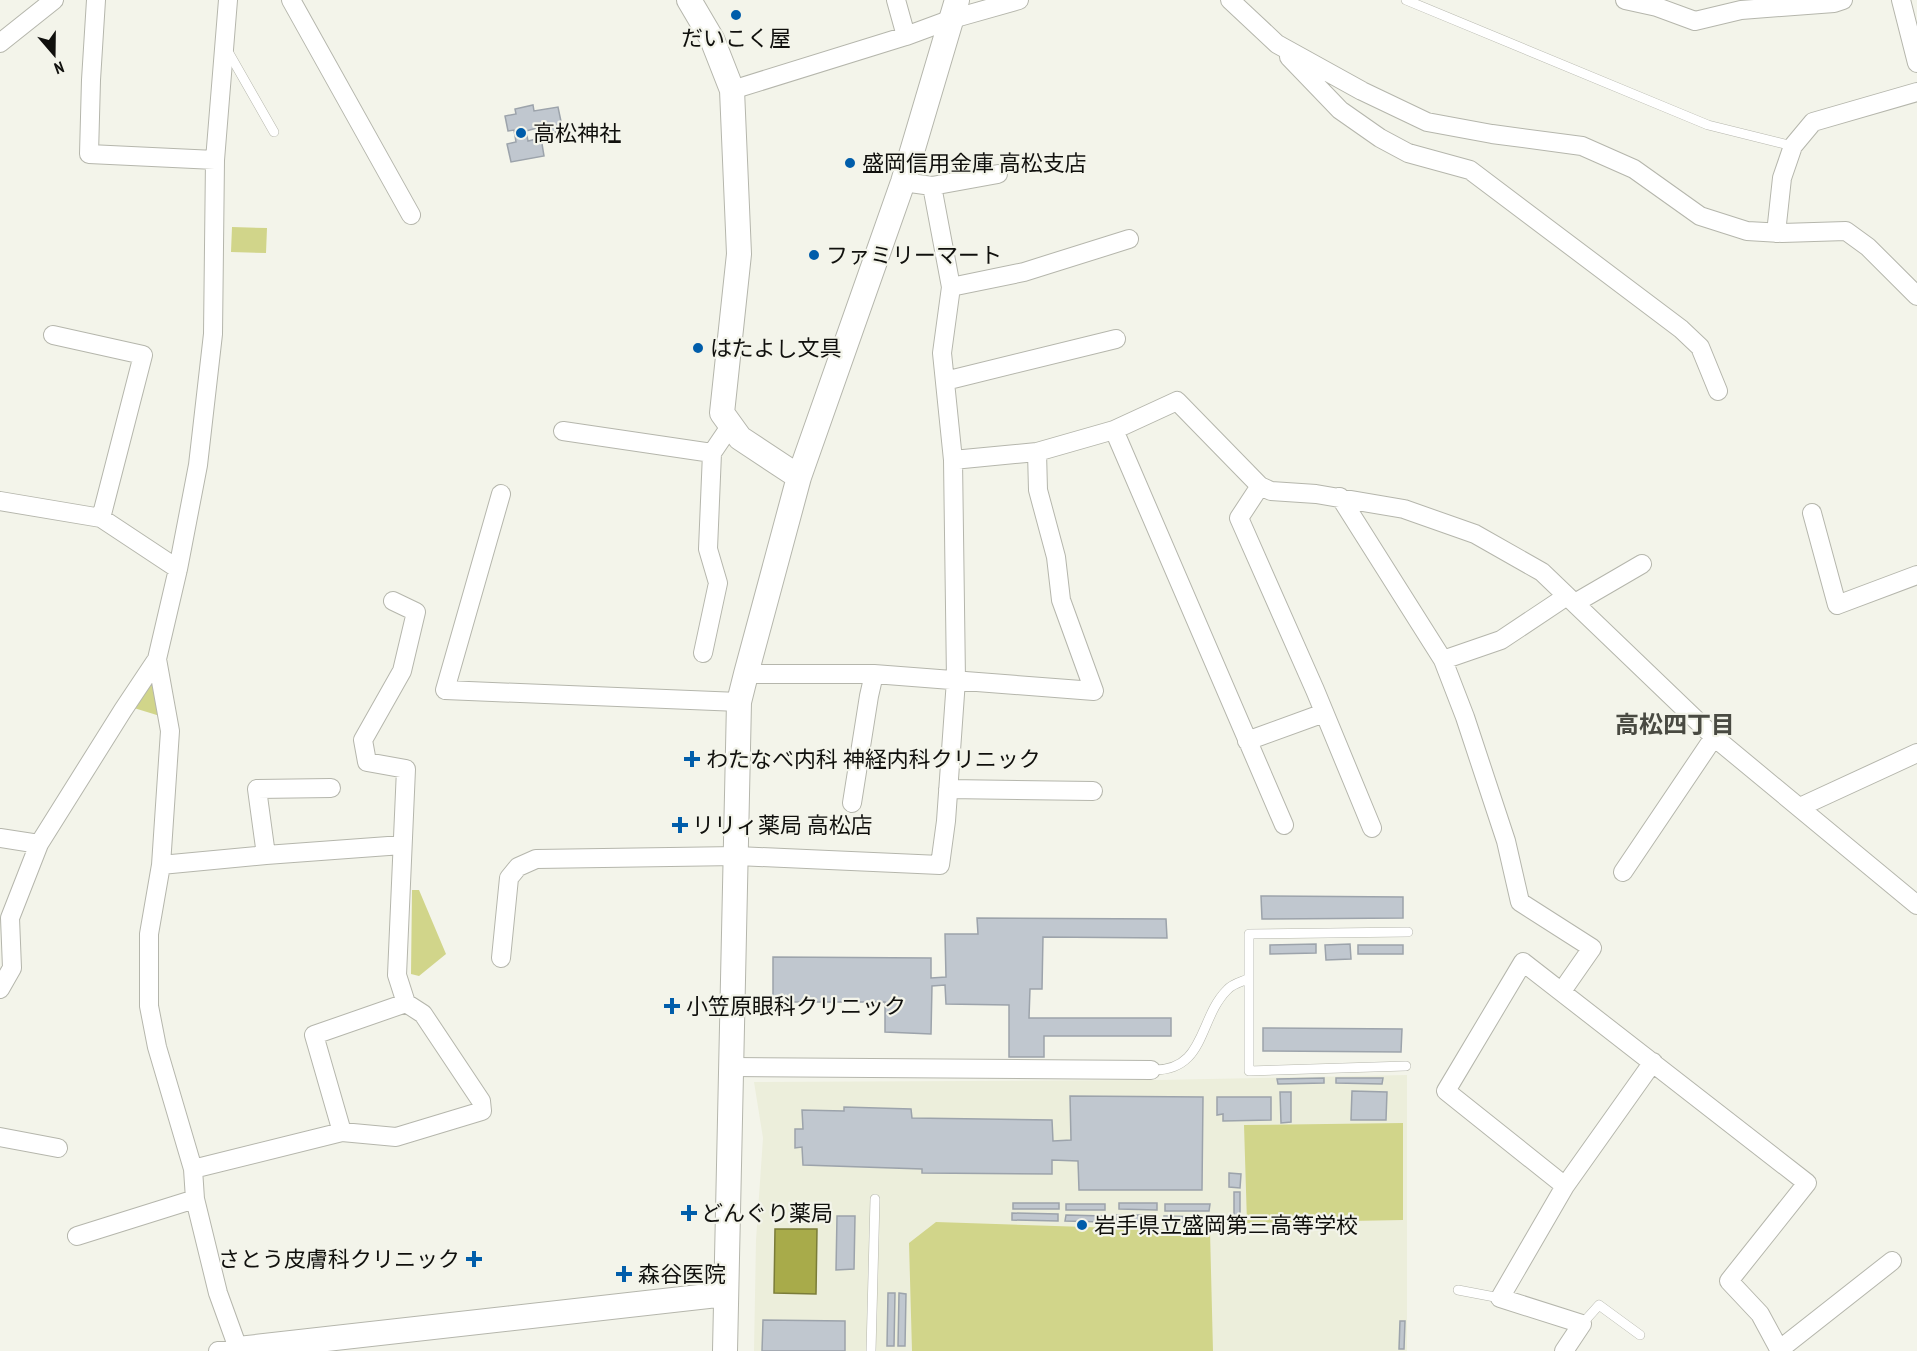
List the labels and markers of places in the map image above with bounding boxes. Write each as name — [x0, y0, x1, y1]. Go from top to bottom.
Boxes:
marker: だいこく屋 — [729, 8, 743, 22]
place label: だいこく屋 — [681, 24, 791, 52]
place label: 高松神社 — [533, 119, 621, 147]
marker: 高松神社 — [514, 126, 528, 140]
place label: 盛岡信用金庫 高松支店 — [862, 149, 1087, 177]
marker: 盛岡信用金庫 高松支店 — [843, 156, 857, 170]
place label: ファミリーマート — [826, 241, 1002, 269]
marker: ファミリーマート — [807, 248, 821, 262]
place label: はたよし文具 — [710, 334, 842, 362]
marker: はたよし文具 — [691, 341, 705, 355]
place label: わたなべ内科 神経内科クリニック — [706, 745, 1041, 773]
marker: わたなべ内科 神経内科クリニック — [683, 750, 701, 768]
place label: リリィ薬局 高松店 — [692, 811, 873, 839]
marker: リリィ薬局 高松店 — [673, 818, 687, 832]
place label: 小笠原眼科クリニック — [686, 992, 906, 1020]
marker: 小笠原眼科クリニック — [663, 997, 681, 1015]
place label: どんぐり薬局 — [701, 1199, 833, 1227]
marker: どんぐり薬局 — [682, 1206, 696, 1220]
place label: 岩手県立盛岡第三高等学校 — [1094, 1211, 1358, 1239]
marker: 岩手県立盛岡第三高等学校 — [1075, 1218, 1089, 1232]
place label: さとう皮膚科クリニック — [218, 1245, 460, 1273]
marker: さとう皮膚科クリニック — [465, 1250, 483, 1268]
place label: 森谷医院 — [638, 1260, 726, 1288]
marker: 森谷医院 — [615, 1265, 633, 1283]

